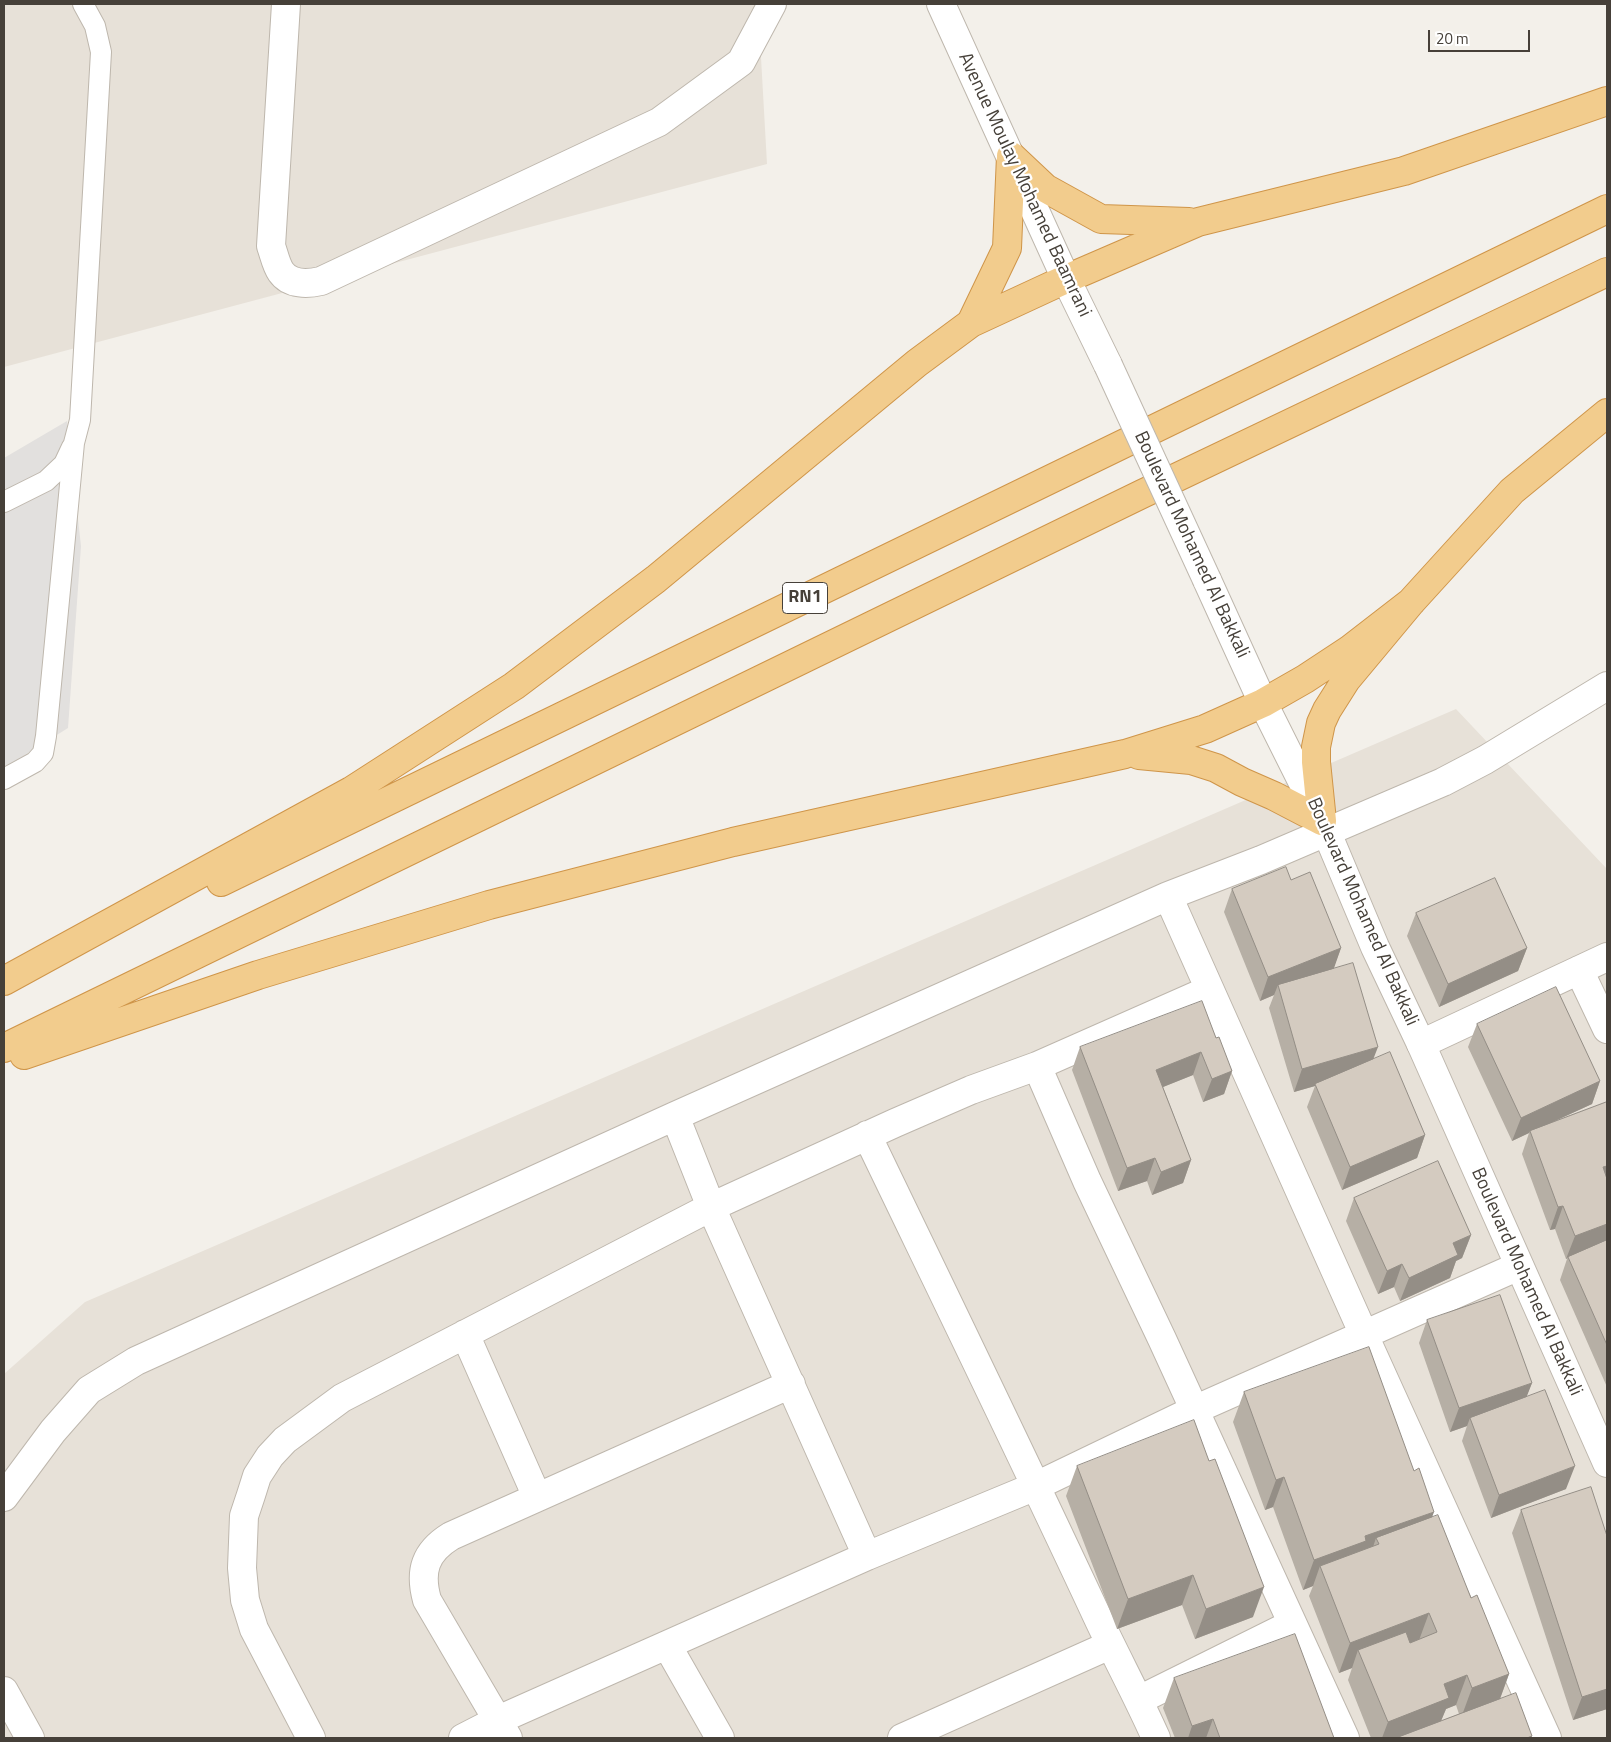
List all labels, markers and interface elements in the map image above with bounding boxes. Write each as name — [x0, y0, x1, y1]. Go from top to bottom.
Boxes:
scale bar — [1431, 20, 1534, 52]
text: 20 m — [1436, 27, 1469, 50]
street label: Avenue Moulay Mohamed Baamrani — [953, 49, 1095, 321]
street label: Boulevard Mohamed Al Bakkali — [1128, 428, 1254, 662]
road number: RN1 — [782, 582, 828, 614]
street label: Boulevard Mohamed Al Bakkali — [1301, 794, 1423, 1030]
street label: Boulevard Mohamed Al Bakkali — [1465, 1164, 1587, 1400]

